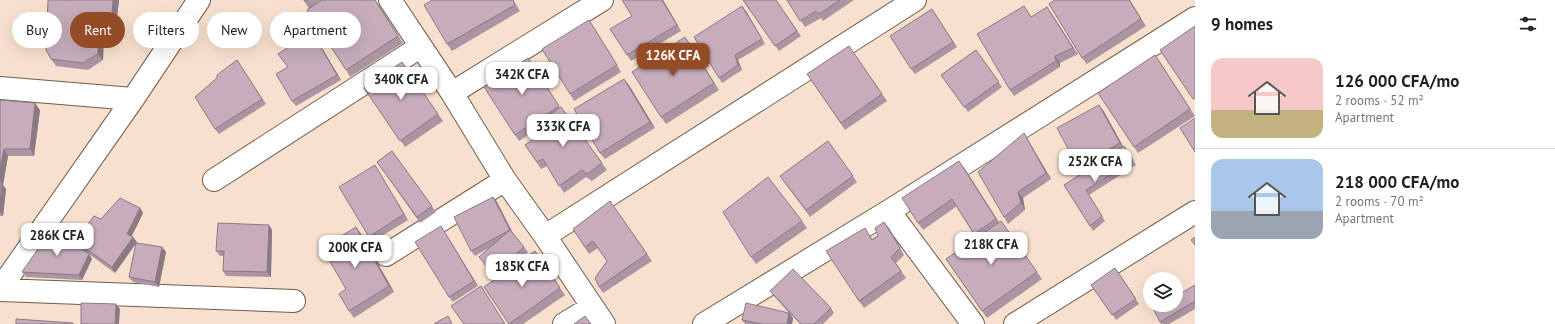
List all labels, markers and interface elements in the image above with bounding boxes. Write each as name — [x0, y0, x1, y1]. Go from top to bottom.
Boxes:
chip: Buy — [12, 12, 62, 48]
chip: Rent — [70, 12, 125, 48]
chip: Filters — [133, 12, 199, 48]
chip: New — [207, 12, 262, 48]
chip: Apartment — [270, 12, 361, 48]
text: 9 homes — [1211, 13, 1273, 35]
icon: filters — [1517, 13, 1539, 35]
pin: 126K CFA — [632, 43, 714, 77]
text: 126K CFA — [646, 47, 700, 64]
pin: 342K CFA — [481, 62, 563, 96]
text: 342K CFA — [495, 66, 549, 83]
pin: 340K CFA — [360, 67, 442, 101]
text: 126 000 CFA/mo — [1335, 70, 1459, 92]
text: 340K CFA — [374, 71, 428, 88]
icon: home — [1243, 74, 1291, 122]
text: 2 rooms · 52 m² — [1335, 92, 1424, 109]
text: Apartment — [1335, 109, 1394, 126]
pin: 333K CFA — [522, 114, 604, 148]
text: 333K CFA — [536, 118, 590, 135]
pin: 252K CFA — [1054, 149, 1136, 183]
text: 252K CFA — [1068, 153, 1122, 170]
text: 218 000 CFA/mo — [1335, 171, 1459, 193]
icon: home — [1243, 175, 1291, 223]
text: 2 rooms · 70 m² — [1335, 193, 1424, 210]
text: Apartment — [1335, 210, 1394, 227]
pin: 286K CFA — [16, 223, 98, 257]
text: 286K CFA — [30, 227, 84, 244]
pin: 218K CFA — [950, 232, 1032, 266]
pin: 200K CFA — [314, 235, 396, 269]
text: 218K CFA — [964, 236, 1018, 253]
text: 200K CFA — [328, 239, 382, 256]
pin: 185K CFA — [481, 254, 563, 288]
text: 185K CFA — [495, 258, 549, 275]
map controls — [1143, 272, 1183, 312]
button: layers — [1143, 272, 1183, 312]

